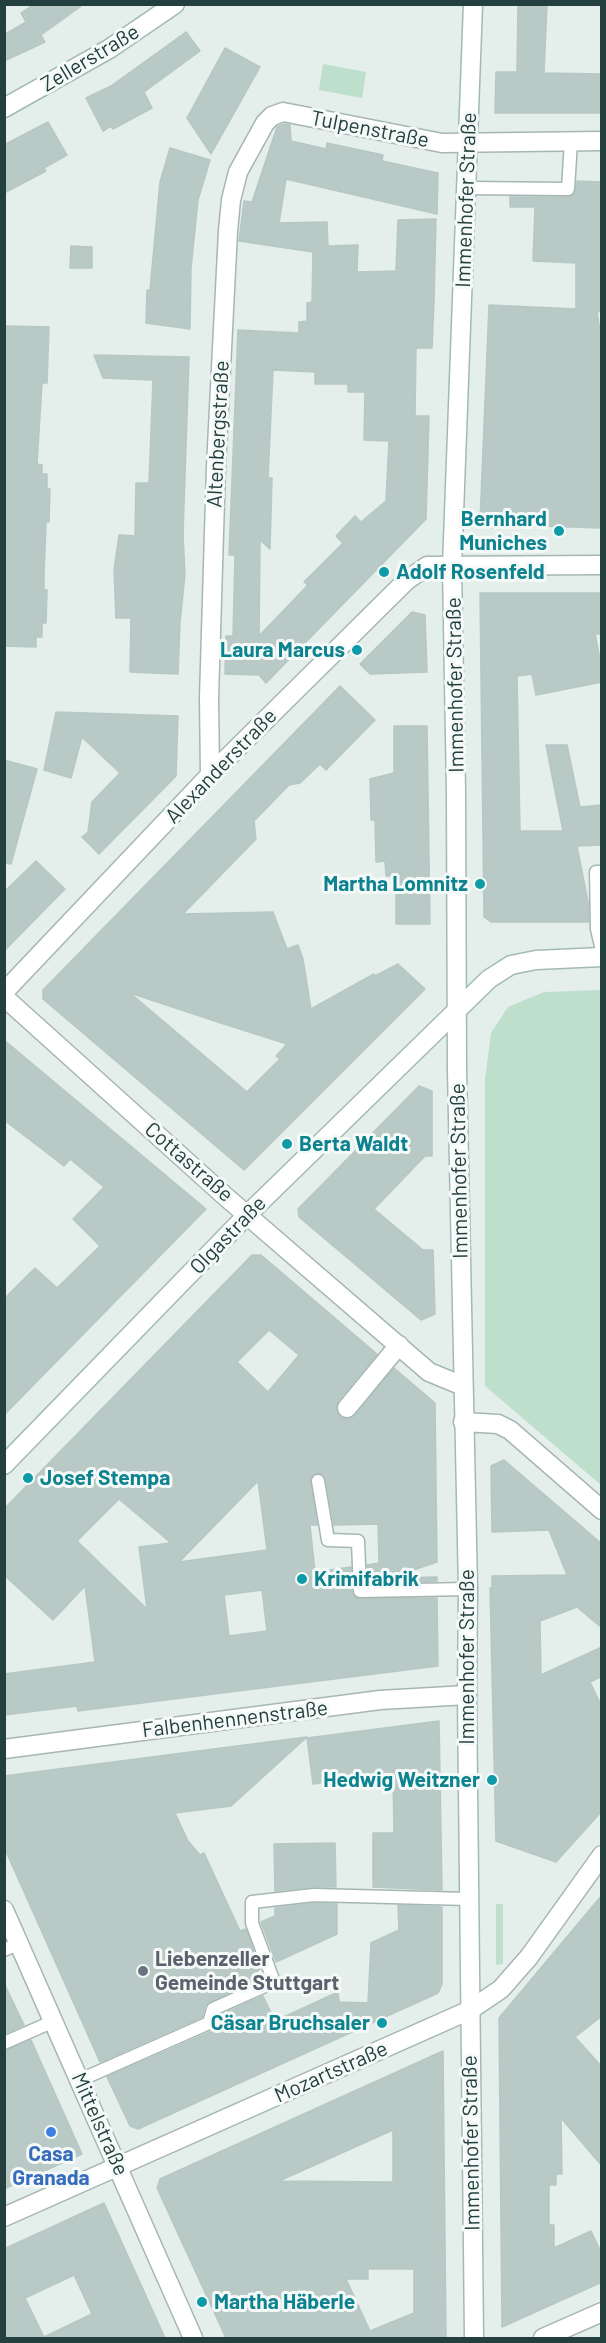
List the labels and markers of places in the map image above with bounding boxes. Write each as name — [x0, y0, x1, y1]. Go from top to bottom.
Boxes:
place label: Bernhard Muniches — [459, 506, 547, 556]
marker: Bernhard Muniches — [552, 524, 566, 538]
place label: Adolf Rosenfeld — [396, 559, 545, 585]
marker: Adolf Rosenfeld — [377, 565, 391, 579]
place label: Laura Marcus — [220, 637, 345, 663]
marker: Laura Marcus — [350, 643, 364, 657]
place label: Martha Lomnitz — [323, 871, 468, 897]
marker: Martha Lomnitz — [473, 877, 487, 891]
place label: Berta Waldt — [299, 1131, 408, 1157]
marker: Berta Waldt — [280, 1137, 294, 1151]
place label: Josef Stempa — [40, 1465, 170, 1491]
marker: Josef Stempa — [21, 1471, 35, 1485]
place label: Krimifabrik — [314, 1566, 419, 1592]
marker: Krimifabrik — [295, 1572, 309, 1586]
place label: Hedwig Weitzner — [323, 1767, 480, 1793]
marker: Hedwig Weitzner — [485, 1773, 499, 1787]
place label: Liebenzeller Gemeinde Stuttgart — [155, 1946, 339, 1996]
marker: Liebenzeller Gemeinde Stuttgart — [136, 1964, 150, 1978]
place label: Cäsar Bruchsaler — [211, 2010, 370, 2036]
marker: Cäsar Bruchsaler — [375, 2016, 389, 2030]
marker: Casa Granada — [44, 2125, 58, 2139]
place label: Casa Granada — [12, 2141, 90, 2191]
place label: Martha Häberle — [214, 2289, 355, 2315]
marker: Martha Häberle — [195, 2295, 209, 2309]

